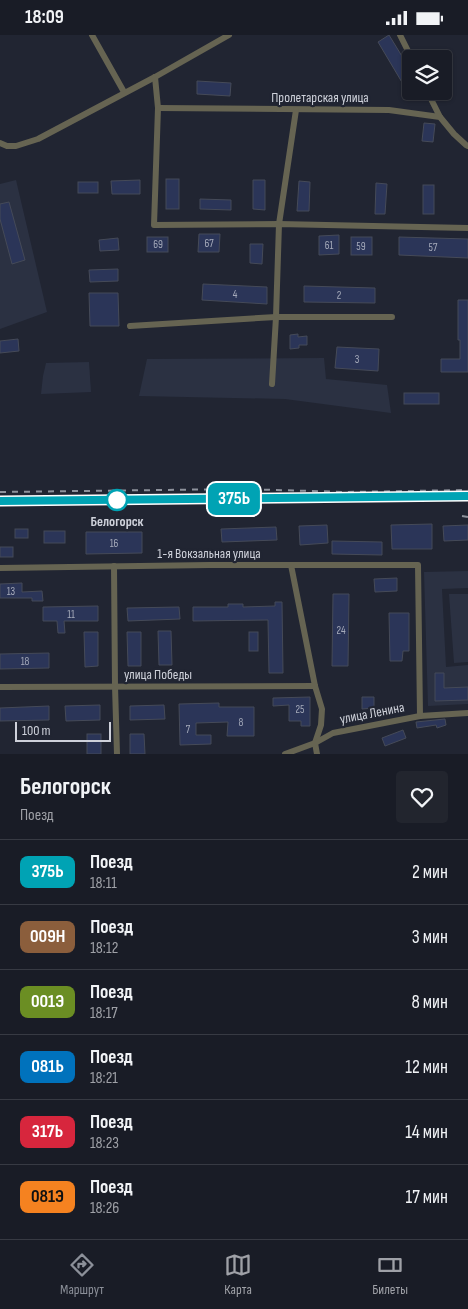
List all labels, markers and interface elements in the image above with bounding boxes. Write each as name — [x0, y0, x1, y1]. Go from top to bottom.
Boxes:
text: 18:09 — [25, 6, 64, 29]
map controls — [402, 50, 452, 100]
button: layers — [402, 50, 452, 100]
street label: Пролетарская улица — [271, 89, 369, 106]
house number: 67 — [204, 237, 214, 250]
house number: 69 — [153, 238, 163, 251]
house number: 61 — [325, 239, 333, 252]
house number: 59 — [356, 240, 366, 253]
house number: 57 — [429, 241, 438, 254]
house number: 4 — [233, 288, 238, 301]
house number: 2 — [337, 289, 342, 302]
house number: 3 — [355, 353, 360, 366]
line badge: 375Ь — [199, 483, 269, 515]
text: 375Ь — [218, 488, 250, 509]
marker: Белогорск — [106, 489, 128, 511]
place label: Белогорск — [91, 513, 144, 530]
house number: 16 — [110, 537, 119, 550]
street label: 1-я Вокзальная улица — [157, 545, 261, 562]
house number: 13 — [7, 585, 16, 598]
house number: 11 — [67, 608, 75, 621]
house number: 24 — [336, 624, 346, 637]
house number: 18 — [21, 655, 30, 668]
street label: улица Победы — [124, 666, 192, 683]
street label: улица Ленина — [338, 698, 406, 728]
house number: 25 — [296, 703, 304, 716]
house number: 8 — [239, 716, 244, 729]
scale bar — [15, 719, 111, 742]
text: 100 m — [22, 722, 51, 739]
house number: 7 — [186, 723, 191, 736]
button: heart — [396, 771, 448, 823]
text: Белогорск — [20, 772, 111, 801]
text: Поезд — [20, 806, 53, 825]
text: Поезд — [90, 851, 133, 874]
text: 375Ь — [31, 861, 64, 882]
text: 2 мин — [412, 861, 448, 884]
text: 18:11 — [90, 874, 117, 893]
text: Поезд — [90, 916, 133, 939]
text: 009Н — [30, 926, 65, 947]
text: 3 мин — [412, 926, 448, 949]
text: 18:12 — [90, 939, 118, 958]
text: Поезд — [90, 981, 133, 1004]
text: 001Э — [31, 991, 64, 1012]
text: 8 мин — [412, 991, 448, 1014]
text: 18:17 — [90, 1004, 118, 1023]
text: Поезд — [90, 1046, 133, 1069]
text: 081Ь — [31, 1056, 64, 1077]
text: 12 мин — [405, 1056, 448, 1079]
text: 18:21 — [90, 1069, 118, 1088]
text: Поезд — [90, 1111, 133, 1134]
text: 317Ь — [32, 1121, 63, 1142]
text: 14 мин — [405, 1121, 448, 1144]
text: 18:23 — [90, 1134, 119, 1153]
text: Поезд — [90, 1176, 133, 1199]
text: 081Э — [31, 1186, 64, 1207]
text: 17 мин — [406, 1186, 448, 1209]
text: 18:26 — [90, 1199, 119, 1218]
tab: Маршрут — [60, 1251, 104, 1298]
tab: Карта — [224, 1251, 252, 1298]
tab: Билеты — [372, 1251, 408, 1298]

